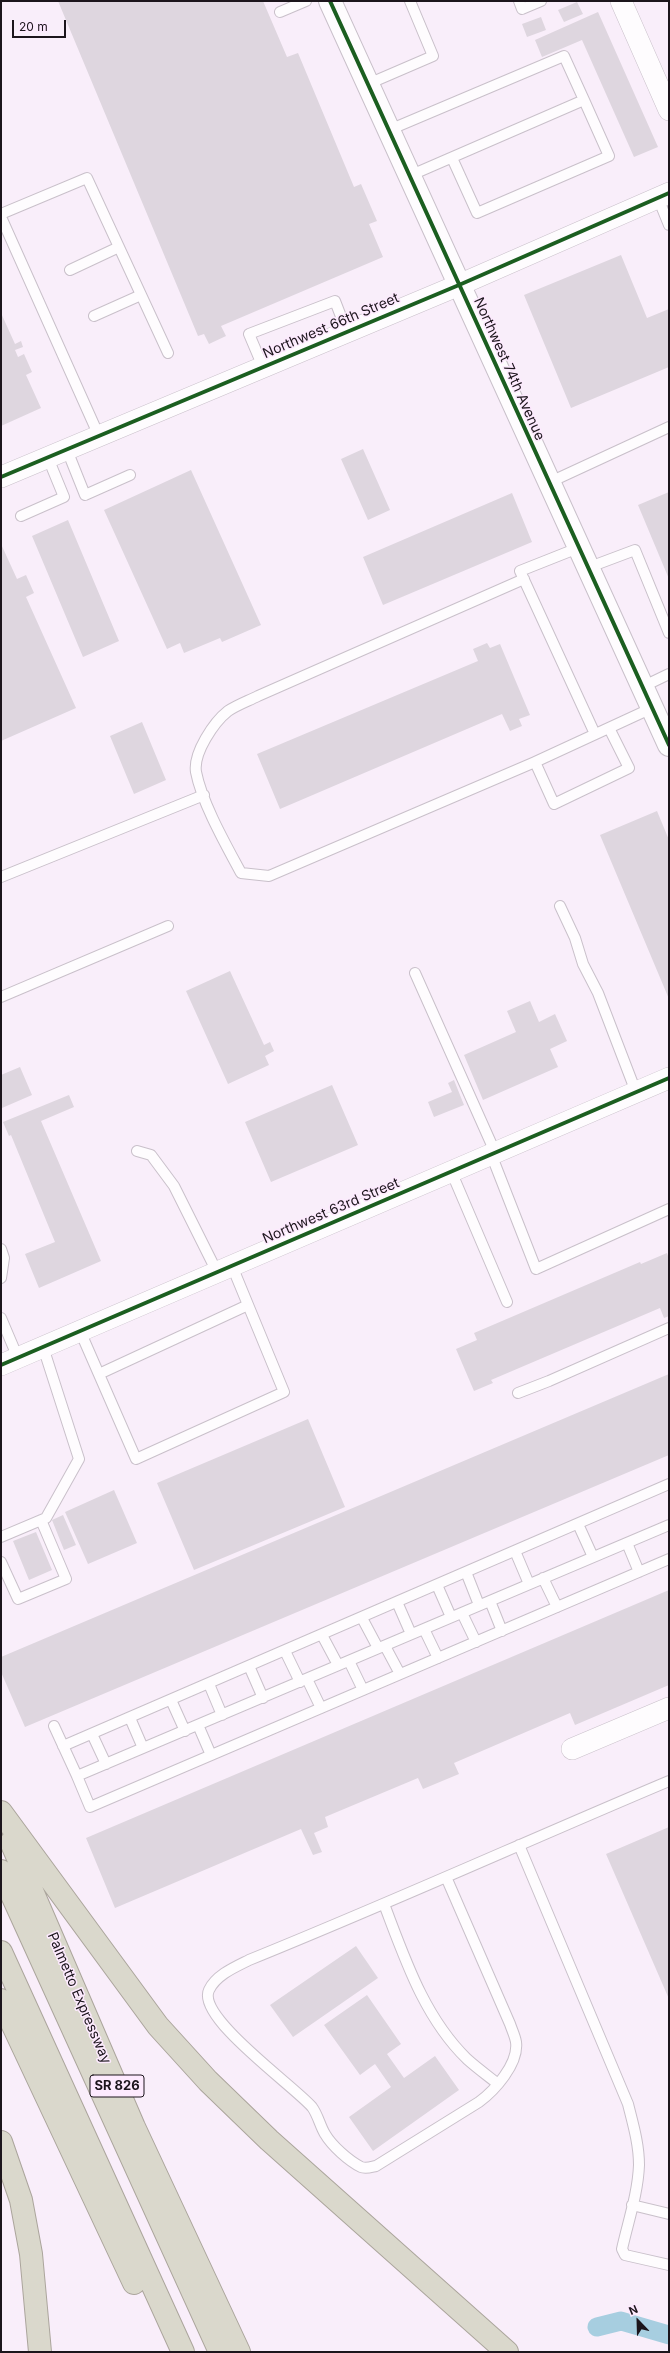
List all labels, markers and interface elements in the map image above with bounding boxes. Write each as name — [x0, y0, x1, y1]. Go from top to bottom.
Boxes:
scale bar — [14, 12, 68, 38]
text: 20 m — [19, 19, 48, 34]
street label: Northwest 66th Street — [260, 290, 402, 362]
street label: Northwest 74th Avenue — [470, 295, 548, 443]
street label: Northwest 63rd Street — [260, 1175, 402, 1247]
street label: Palmetto Expressway — [44, 1930, 114, 2066]
road number: SR 826 — [90, 2075, 144, 2097]
north arrow — [618, 2301, 658, 2341]
text: N — [627, 2302, 640, 2318]

